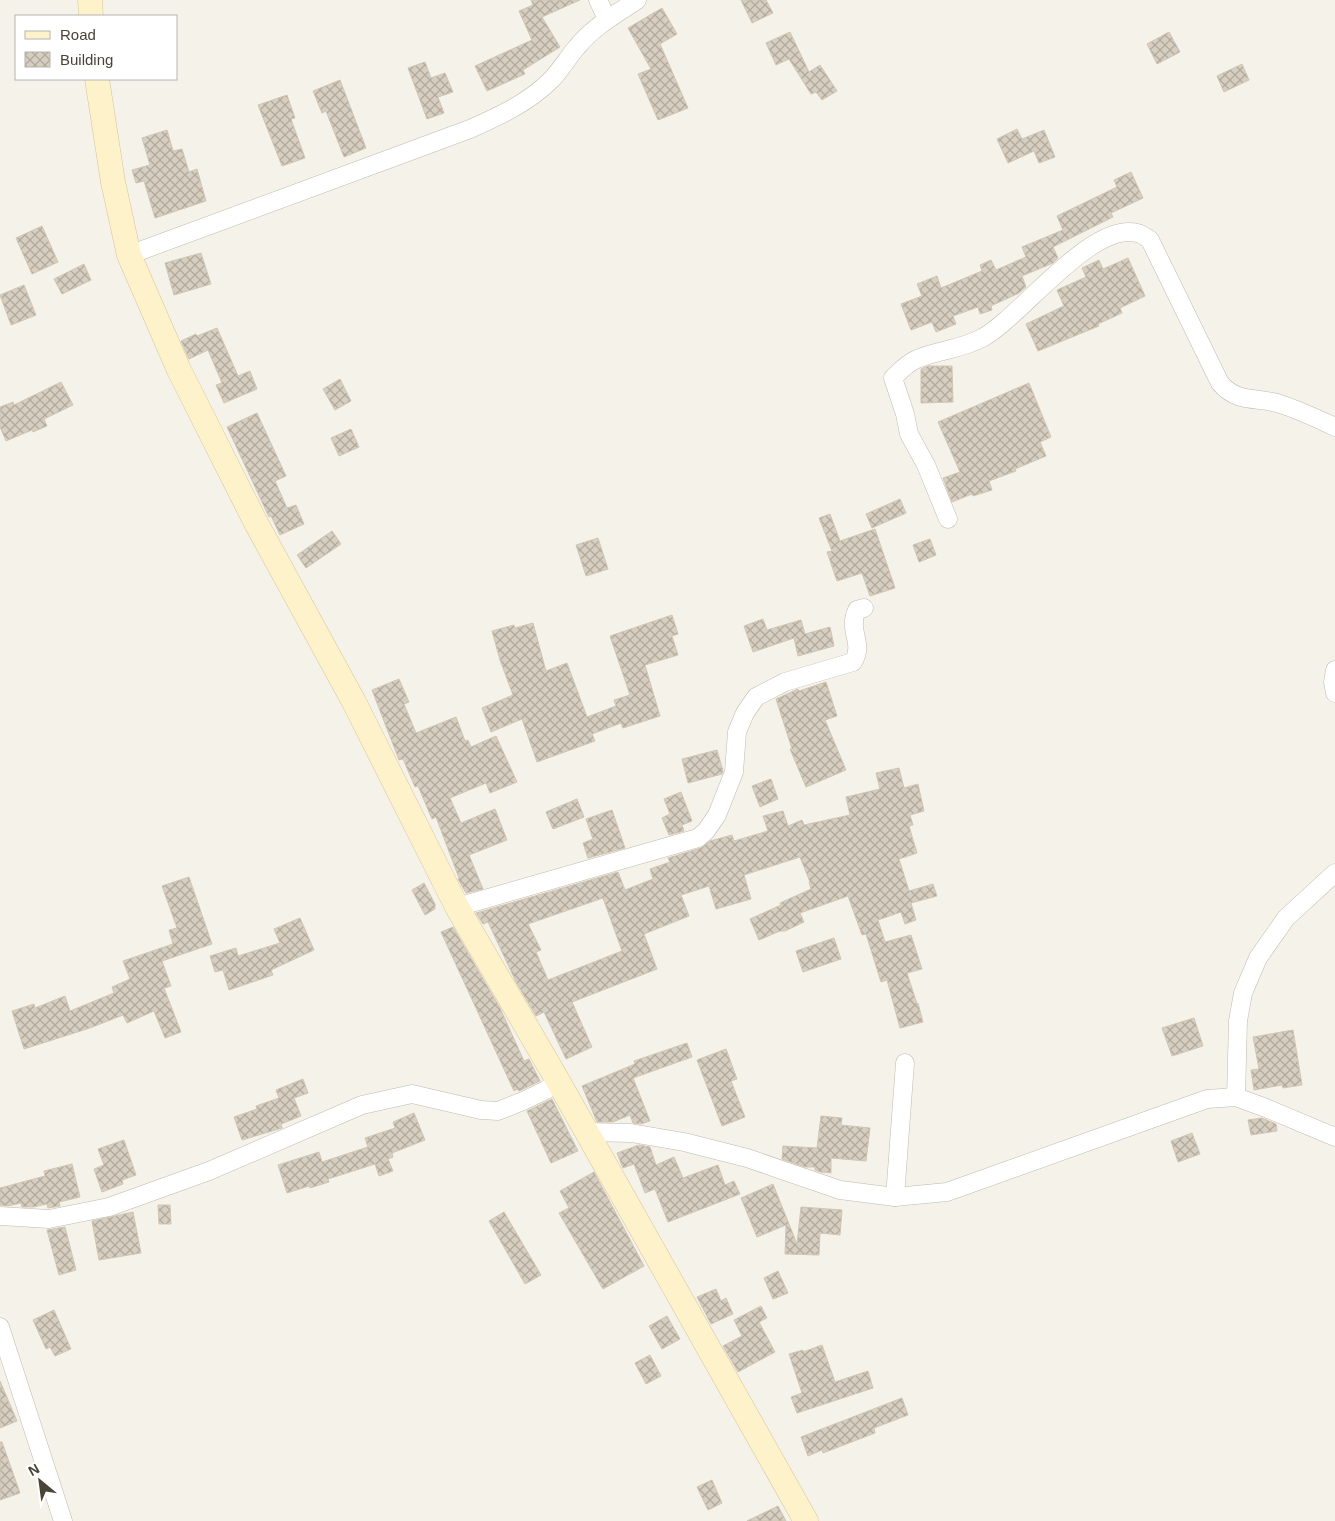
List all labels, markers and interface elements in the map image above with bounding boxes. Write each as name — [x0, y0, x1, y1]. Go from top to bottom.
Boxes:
legend — [15, 15, 178, 80]
text: Road — [60, 26, 96, 43]
text: Building — [60, 51, 113, 68]
north arrow — [15, 1456, 65, 1506]
text: N — [25, 1460, 42, 1479]

